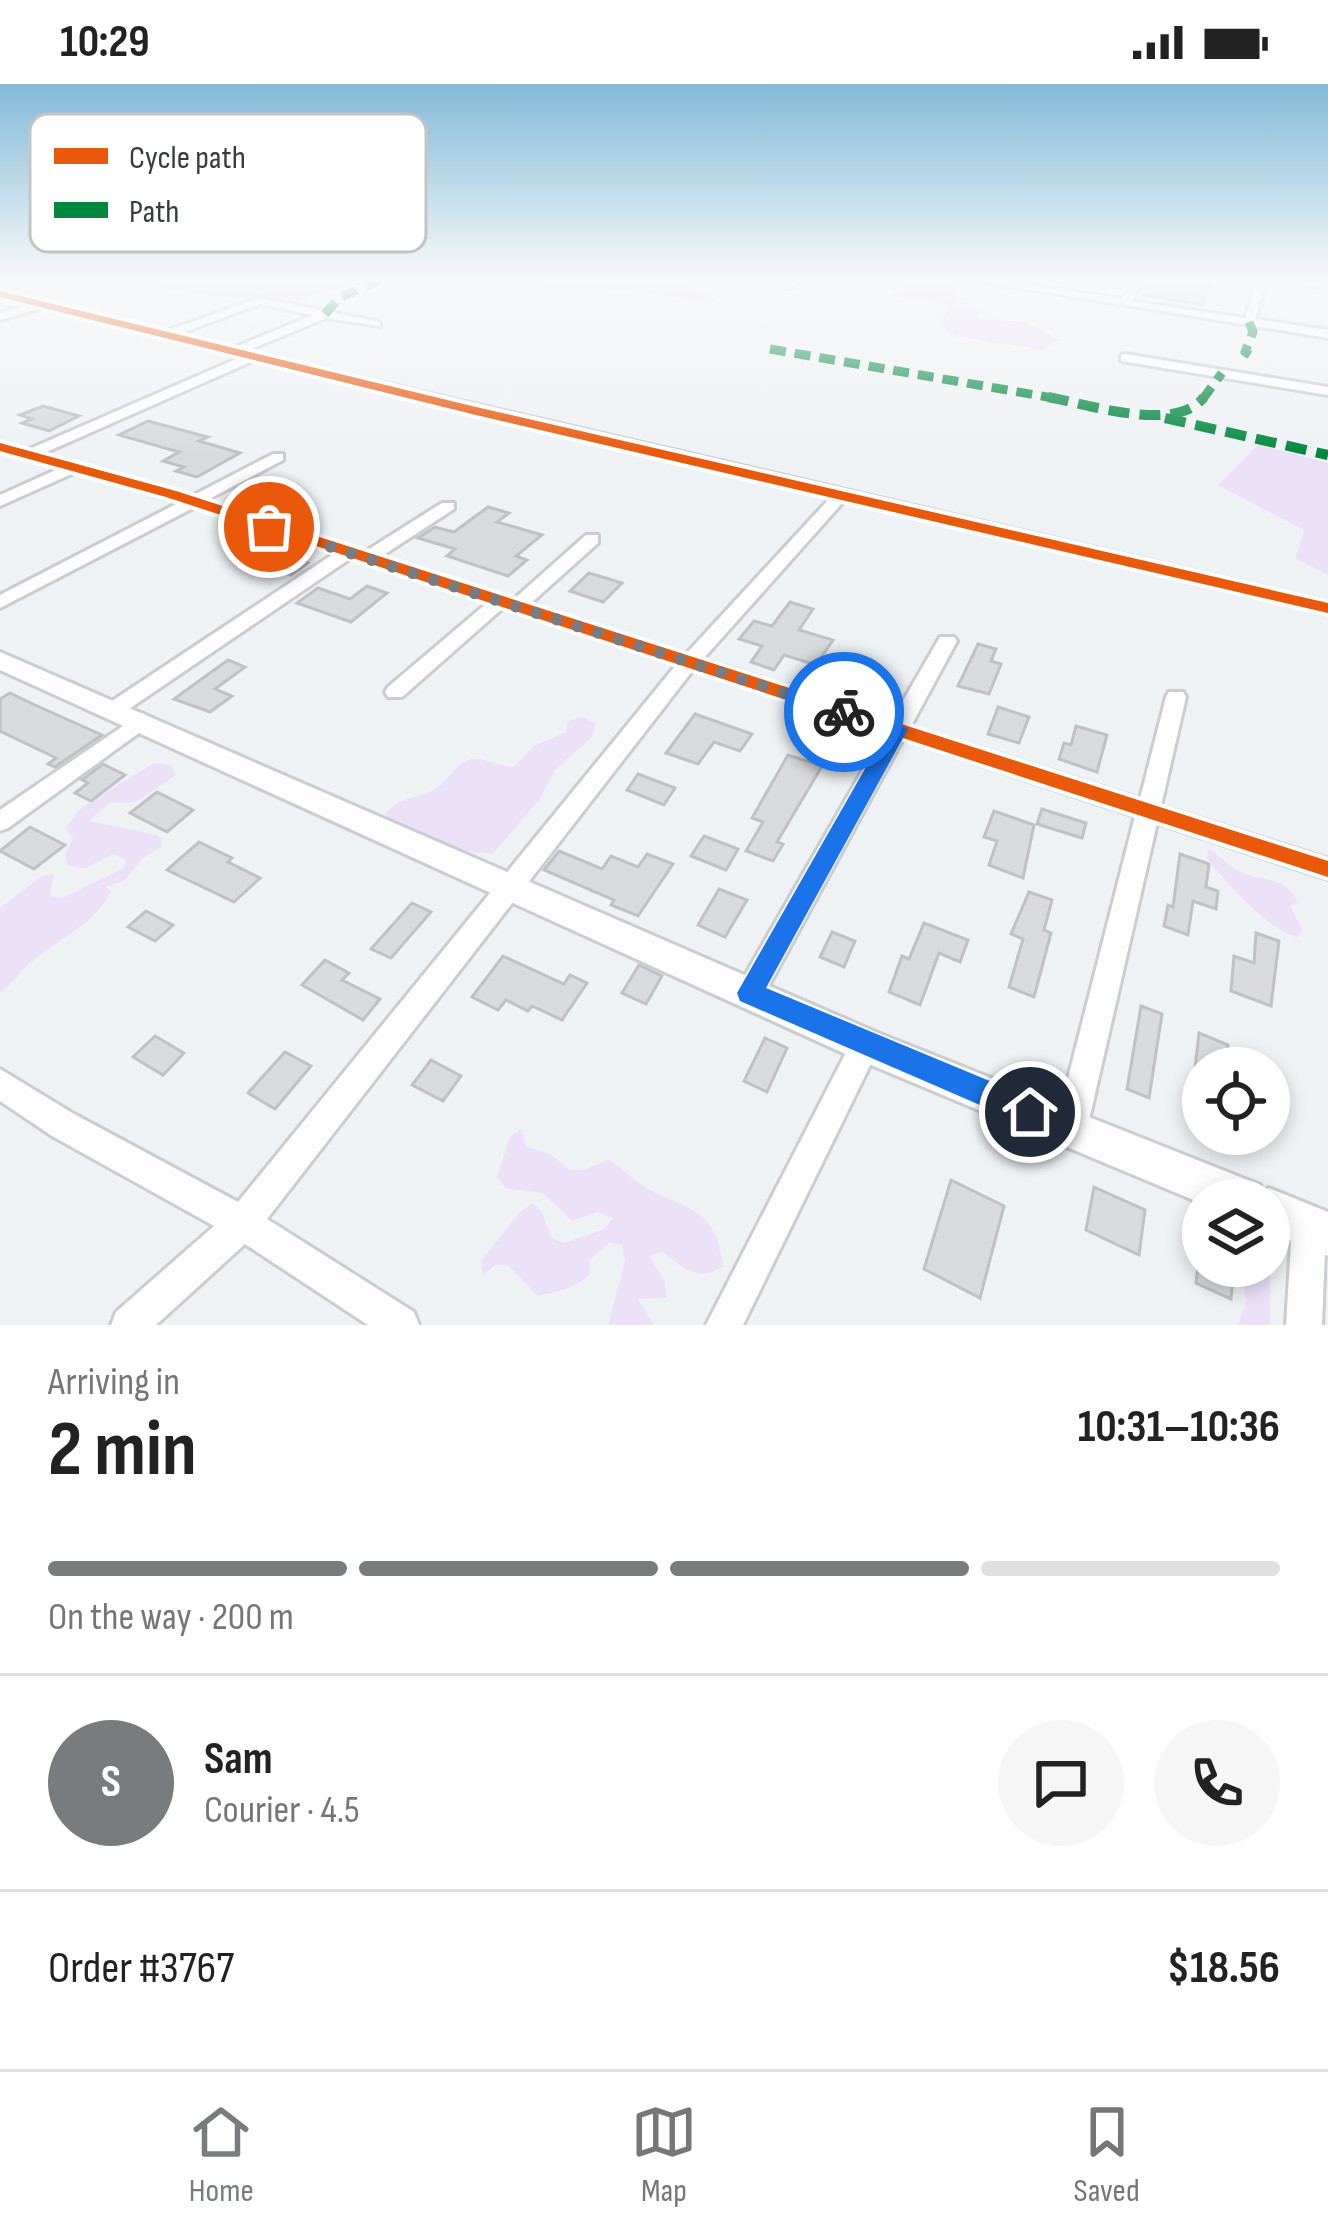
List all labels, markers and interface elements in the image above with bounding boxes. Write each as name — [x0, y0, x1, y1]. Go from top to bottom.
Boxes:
text: 10:29 — [60, 15, 150, 70]
legend — [30, 114, 426, 252]
text: Cycle path — [129, 138, 246, 178]
text: Path — [129, 192, 179, 232]
pin — [218, 476, 320, 578]
icon: bag — [236, 494, 302, 560]
courier — [784, 652, 904, 772]
icon: bike — [811, 679, 877, 745]
map controls — [1182, 1047, 1290, 1287]
button: locate — [1182, 1047, 1290, 1155]
pin — [979, 1061, 1081, 1163]
icon: home — [997, 1079, 1063, 1145]
button: layers — [1182, 1179, 1290, 1287]
text: Arriving in — [48, 1359, 180, 1406]
text: 10:31–10:36 — [1078, 1400, 1280, 1455]
text: 2 min — [48, 1404, 197, 1497]
text: On the way · 200 m — [48, 1594, 294, 1641]
button: chat — [998, 1720, 1124, 1846]
button: phone — [1154, 1720, 1280, 1846]
text: Sam — [204, 1732, 273, 1787]
text: S — [101, 1755, 121, 1810]
text: Courier · 4.5 — [204, 1787, 360, 1834]
text: Order #3767 — [48, 1941, 234, 1996]
text: $18.56 — [1167, 1941, 1280, 1996]
tab: Home — [188, 2099, 254, 2211]
tab: Map — [631, 2099, 697, 2211]
tab: Saved — [1074, 2099, 1140, 2211]

